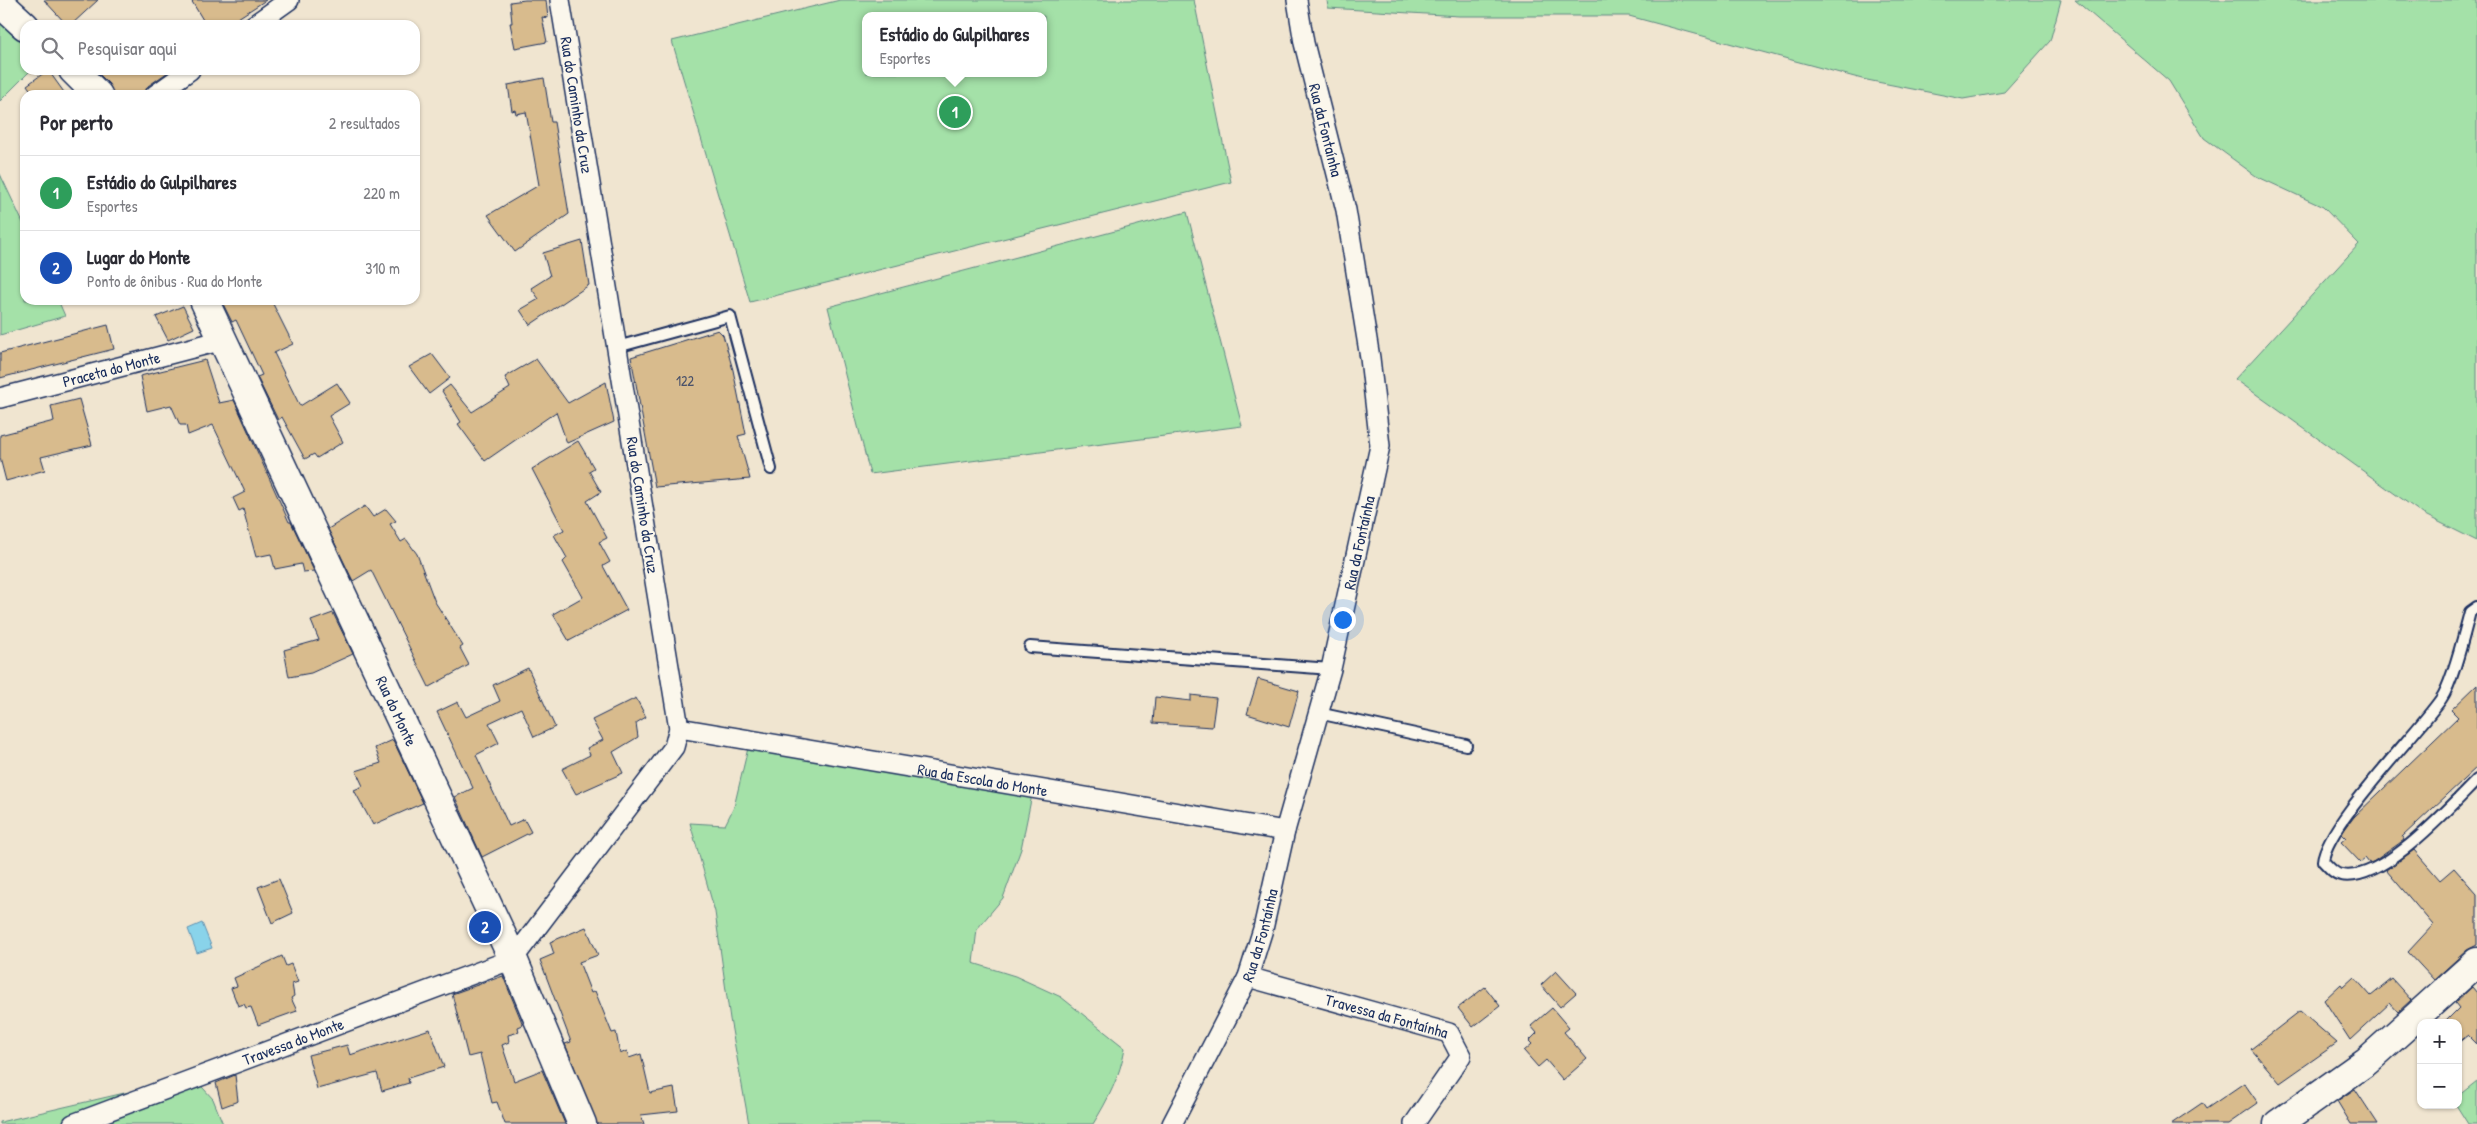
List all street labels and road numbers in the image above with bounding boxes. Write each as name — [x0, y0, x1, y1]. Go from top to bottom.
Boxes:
street label: Rua do Caminho da Cruz — [555, 35, 599, 175]
street label: Rua da Fontaínha — [1304, 81, 1348, 179]
street label: Praceta do Monte — [60, 346, 163, 392]
street label: Rua do Caminho da Cruz — [621, 435, 665, 575]
street label: Rua da Fontaínha — [1338, 494, 1380, 591]
street label: Rua do Monte — [371, 672, 423, 750]
street label: Rua da Escola do Monte — [916, 758, 1050, 802]
street label: Rua da Fontaínha — [1236, 887, 1283, 986]
street label: Travessa da Fontaínha — [1323, 988, 1451, 1043]
street label: Travessa do Monte — [239, 1012, 347, 1070]

